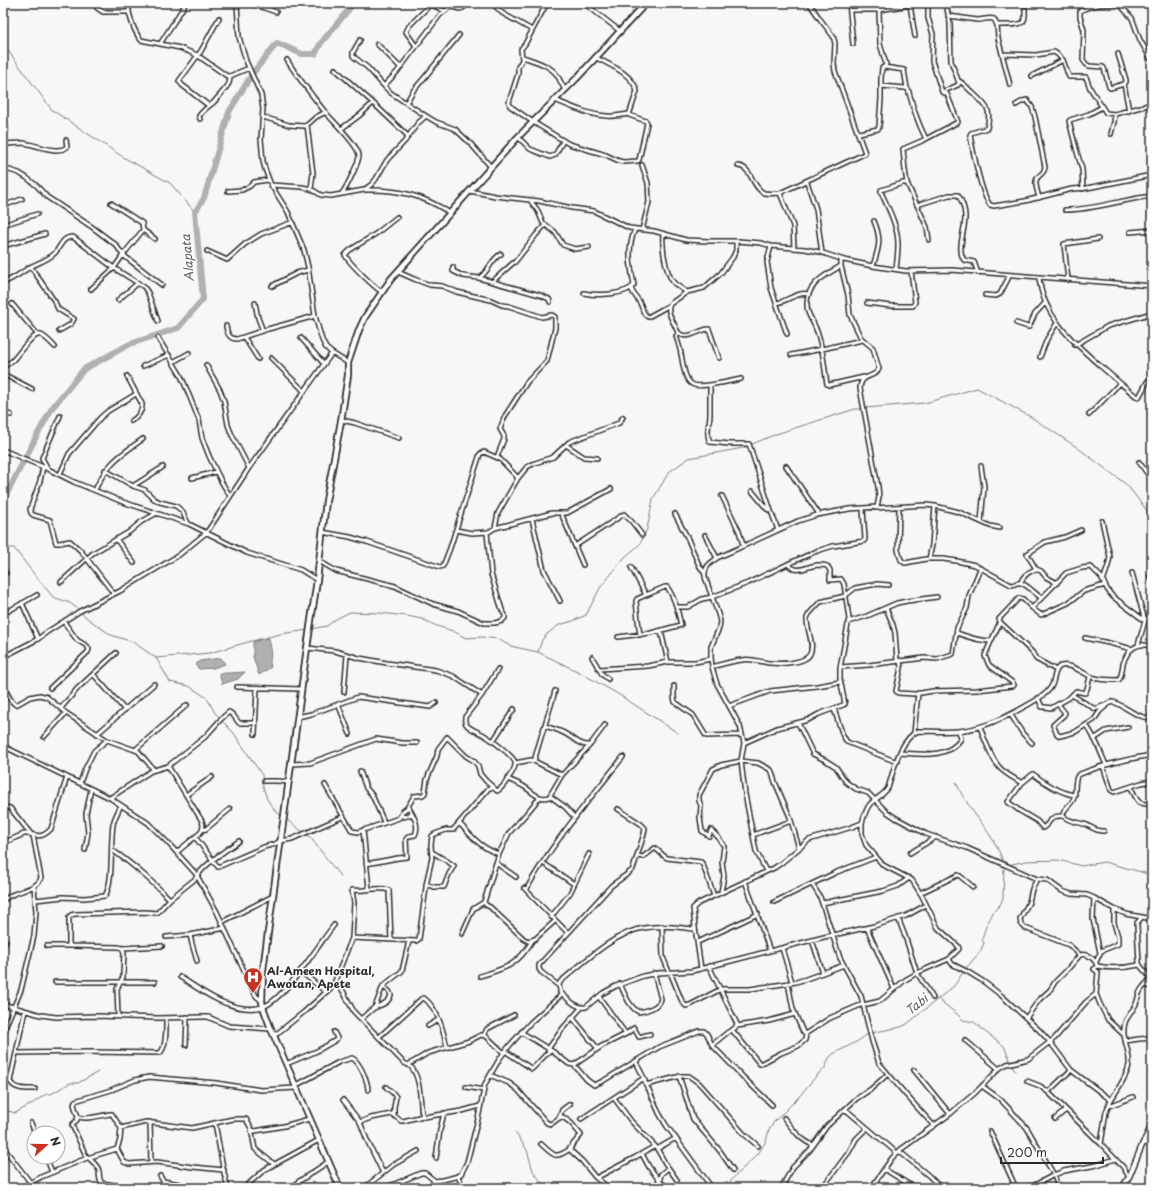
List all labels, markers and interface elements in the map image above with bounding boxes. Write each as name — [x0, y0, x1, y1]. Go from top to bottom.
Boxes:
water label: Alapata — [176, 233, 198, 283]
place label: Al-Ameen Hospital, Awotan, Apete — [267, 962, 375, 992]
hospital icon: Al-Ameen Hospital, Awotan, Apete — [242, 966, 264, 994]
water label: Tabi — [901, 988, 933, 1019]
north arrow — [26, 1125, 66, 1165]
text: N — [46, 1134, 65, 1149]
scale bar — [1001, 1139, 1103, 1165]
text: 200 m — [1007, 1143, 1047, 1161]

